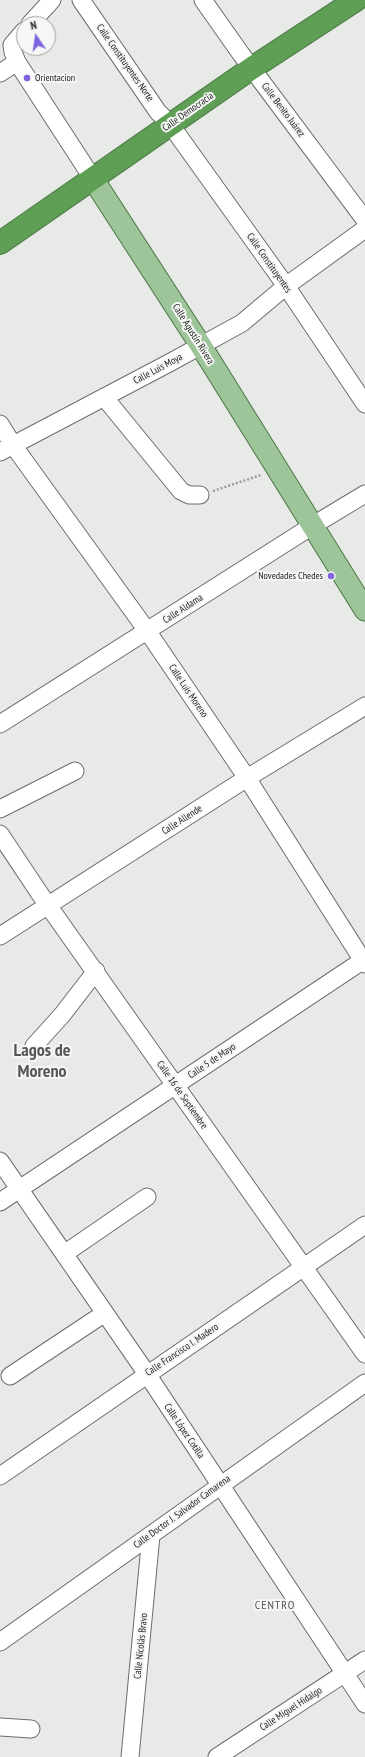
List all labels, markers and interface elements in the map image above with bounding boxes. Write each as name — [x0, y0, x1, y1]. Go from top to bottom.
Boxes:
north arrow — [16, 16, 56, 56]
text: N — [29, 18, 38, 33]
street label: Calle Constituyentes Norte — [94, 22, 156, 104]
place label: Orientacion — [35, 72, 75, 84]
marker: Orientacion — [22, 73, 32, 83]
street label: Calle Benito Juárez — [259, 80, 307, 140]
street label: Calle Democracia — [160, 90, 216, 134]
street label: Calle Constituyentes — [244, 231, 294, 295]
street label: Calle Agustín Rivera — [170, 301, 216, 367]
street label: Calle Luis Moya — [131, 351, 185, 387]
place label: Novedades Chedes — [258, 570, 323, 582]
marker: Novedades Chedes — [326, 571, 336, 581]
street label: Calle Aldama — [161, 592, 205, 626]
street label: Calle Luis Moreno — [166, 662, 210, 720]
street label: Calle Allende — [160, 803, 204, 837]
district label: Lagos de Moreno — [14, 1040, 70, 1082]
street label: Calle 5 de Mayo — [186, 1041, 238, 1081]
street label: Calle 16 de Septiembre — [154, 1059, 210, 1131]
street label: Calle Francisco I. Madero — [143, 1321, 221, 1379]
street label: Calle López Cotilla — [161, 1401, 207, 1461]
street label: Calle Doctor J. Salvador Camarena — [131, 1473, 233, 1551]
district label: CENTRO — [255, 1599, 295, 1613]
street label: Calle Nicolás Bravo — [132, 1613, 150, 1679]
street label: Calle Miguel Hidalgo — [258, 1684, 324, 1734]

